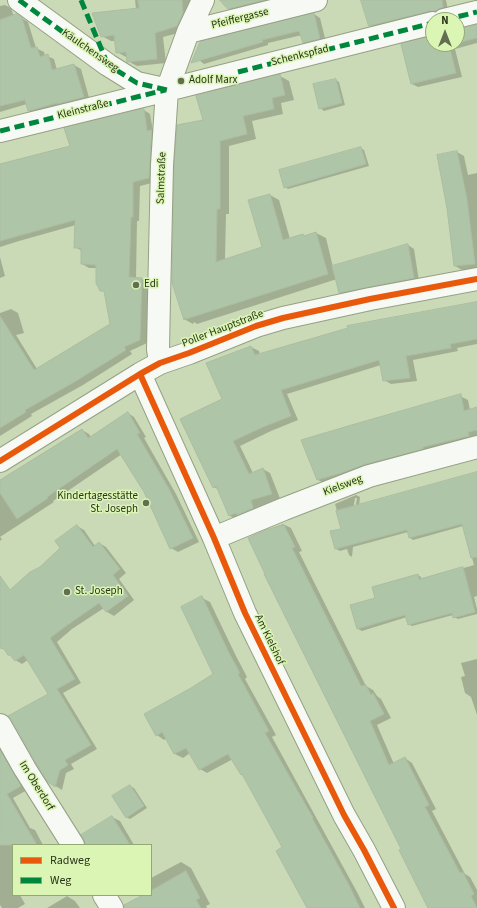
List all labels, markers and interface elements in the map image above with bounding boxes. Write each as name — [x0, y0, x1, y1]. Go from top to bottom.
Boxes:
street label: Pfeiffergasse — [210, 6, 270, 32]
north arrow — [425, 12, 465, 52]
text: N — [441, 13, 449, 28]
street label: Käulchensweg — [59, 27, 121, 75]
street label: Schenkspfad — [270, 42, 330, 70]
place label: Adolf Marx — [189, 74, 238, 88]
marker: Adolf Marx — [176, 76, 186, 86]
street label: Kleinstraße — [56, 97, 110, 123]
street label: Salmstraße — [154, 152, 170, 204]
place label: Edi — [144, 278, 158, 292]
marker: Edi — [131, 280, 141, 290]
street label: Poller Hauptstraße — [180, 307, 266, 351]
street label: Kielsweg — [322, 473, 364, 499]
place label: Kindertagesstätte St. Joseph — [57, 490, 138, 516]
marker: Kindertagesstätte St. Joseph — [141, 498, 151, 508]
place label: St. Joseph — [75, 585, 123, 599]
marker: St. Joseph — [62, 587, 72, 597]
street label: Am Kielshof — [251, 613, 287, 667]
street label: Im Oberdorf — [16, 759, 56, 813]
legend — [12, 844, 152, 896]
text: Radweg — [50, 852, 90, 869]
text: Weg — [50, 872, 71, 889]

